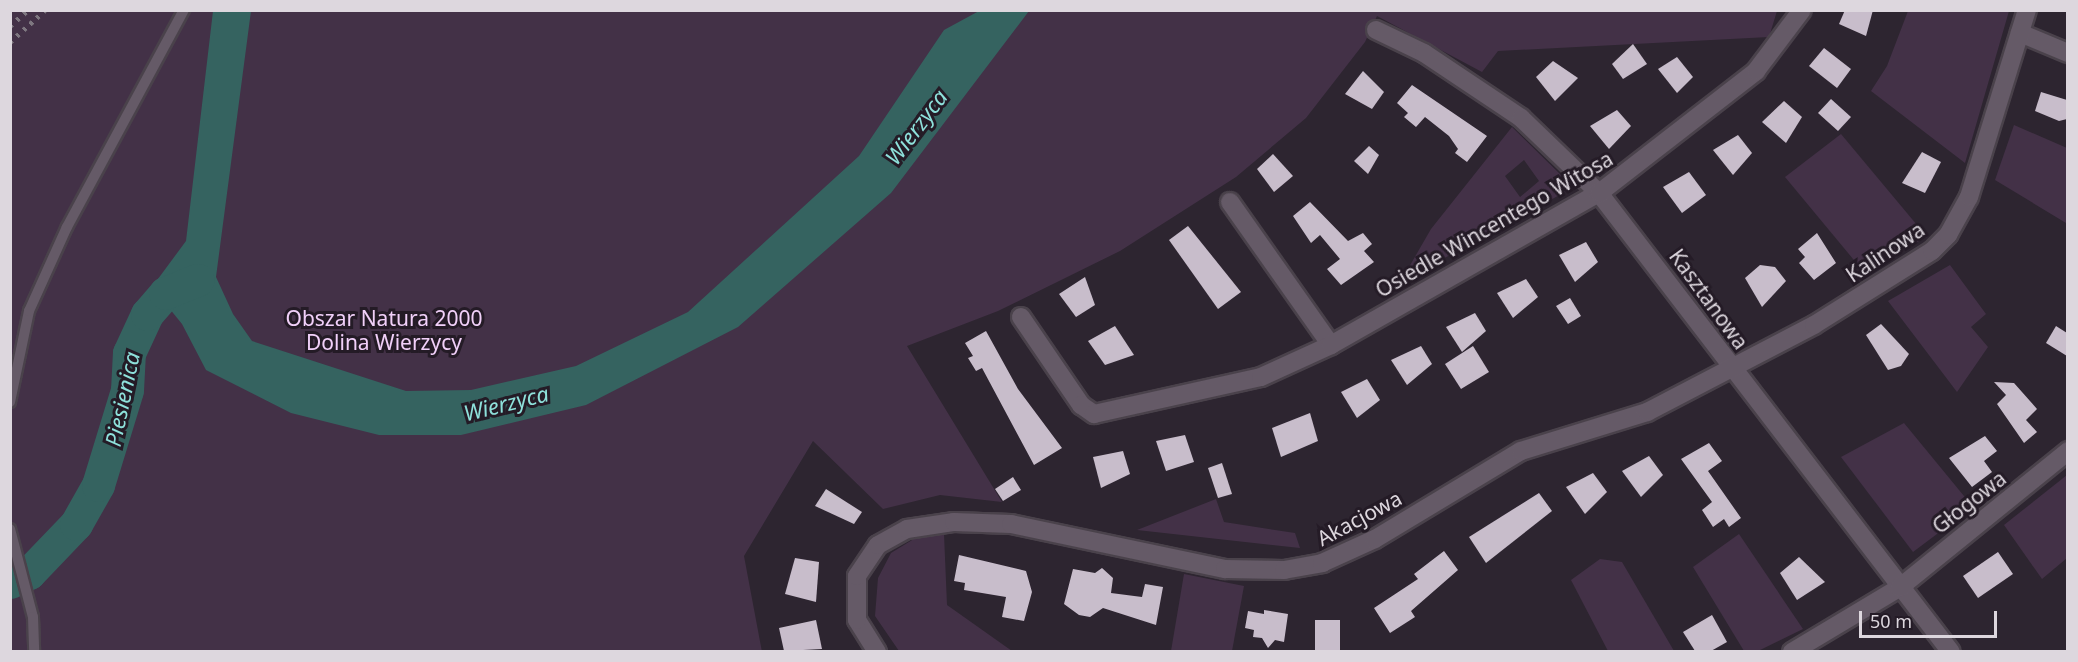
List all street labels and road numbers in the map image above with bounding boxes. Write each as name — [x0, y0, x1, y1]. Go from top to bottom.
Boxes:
street label: Osiedle Wincentego Witosa — [1371, 146, 1617, 302]
street label: Kalinowa — [1841, 217, 1929, 287]
street label: Kasztanowa — [1664, 244, 1754, 354]
street label: Głogowa — [1927, 465, 2011, 539]
street label: Akacjowa — [1312, 485, 1406, 551]

